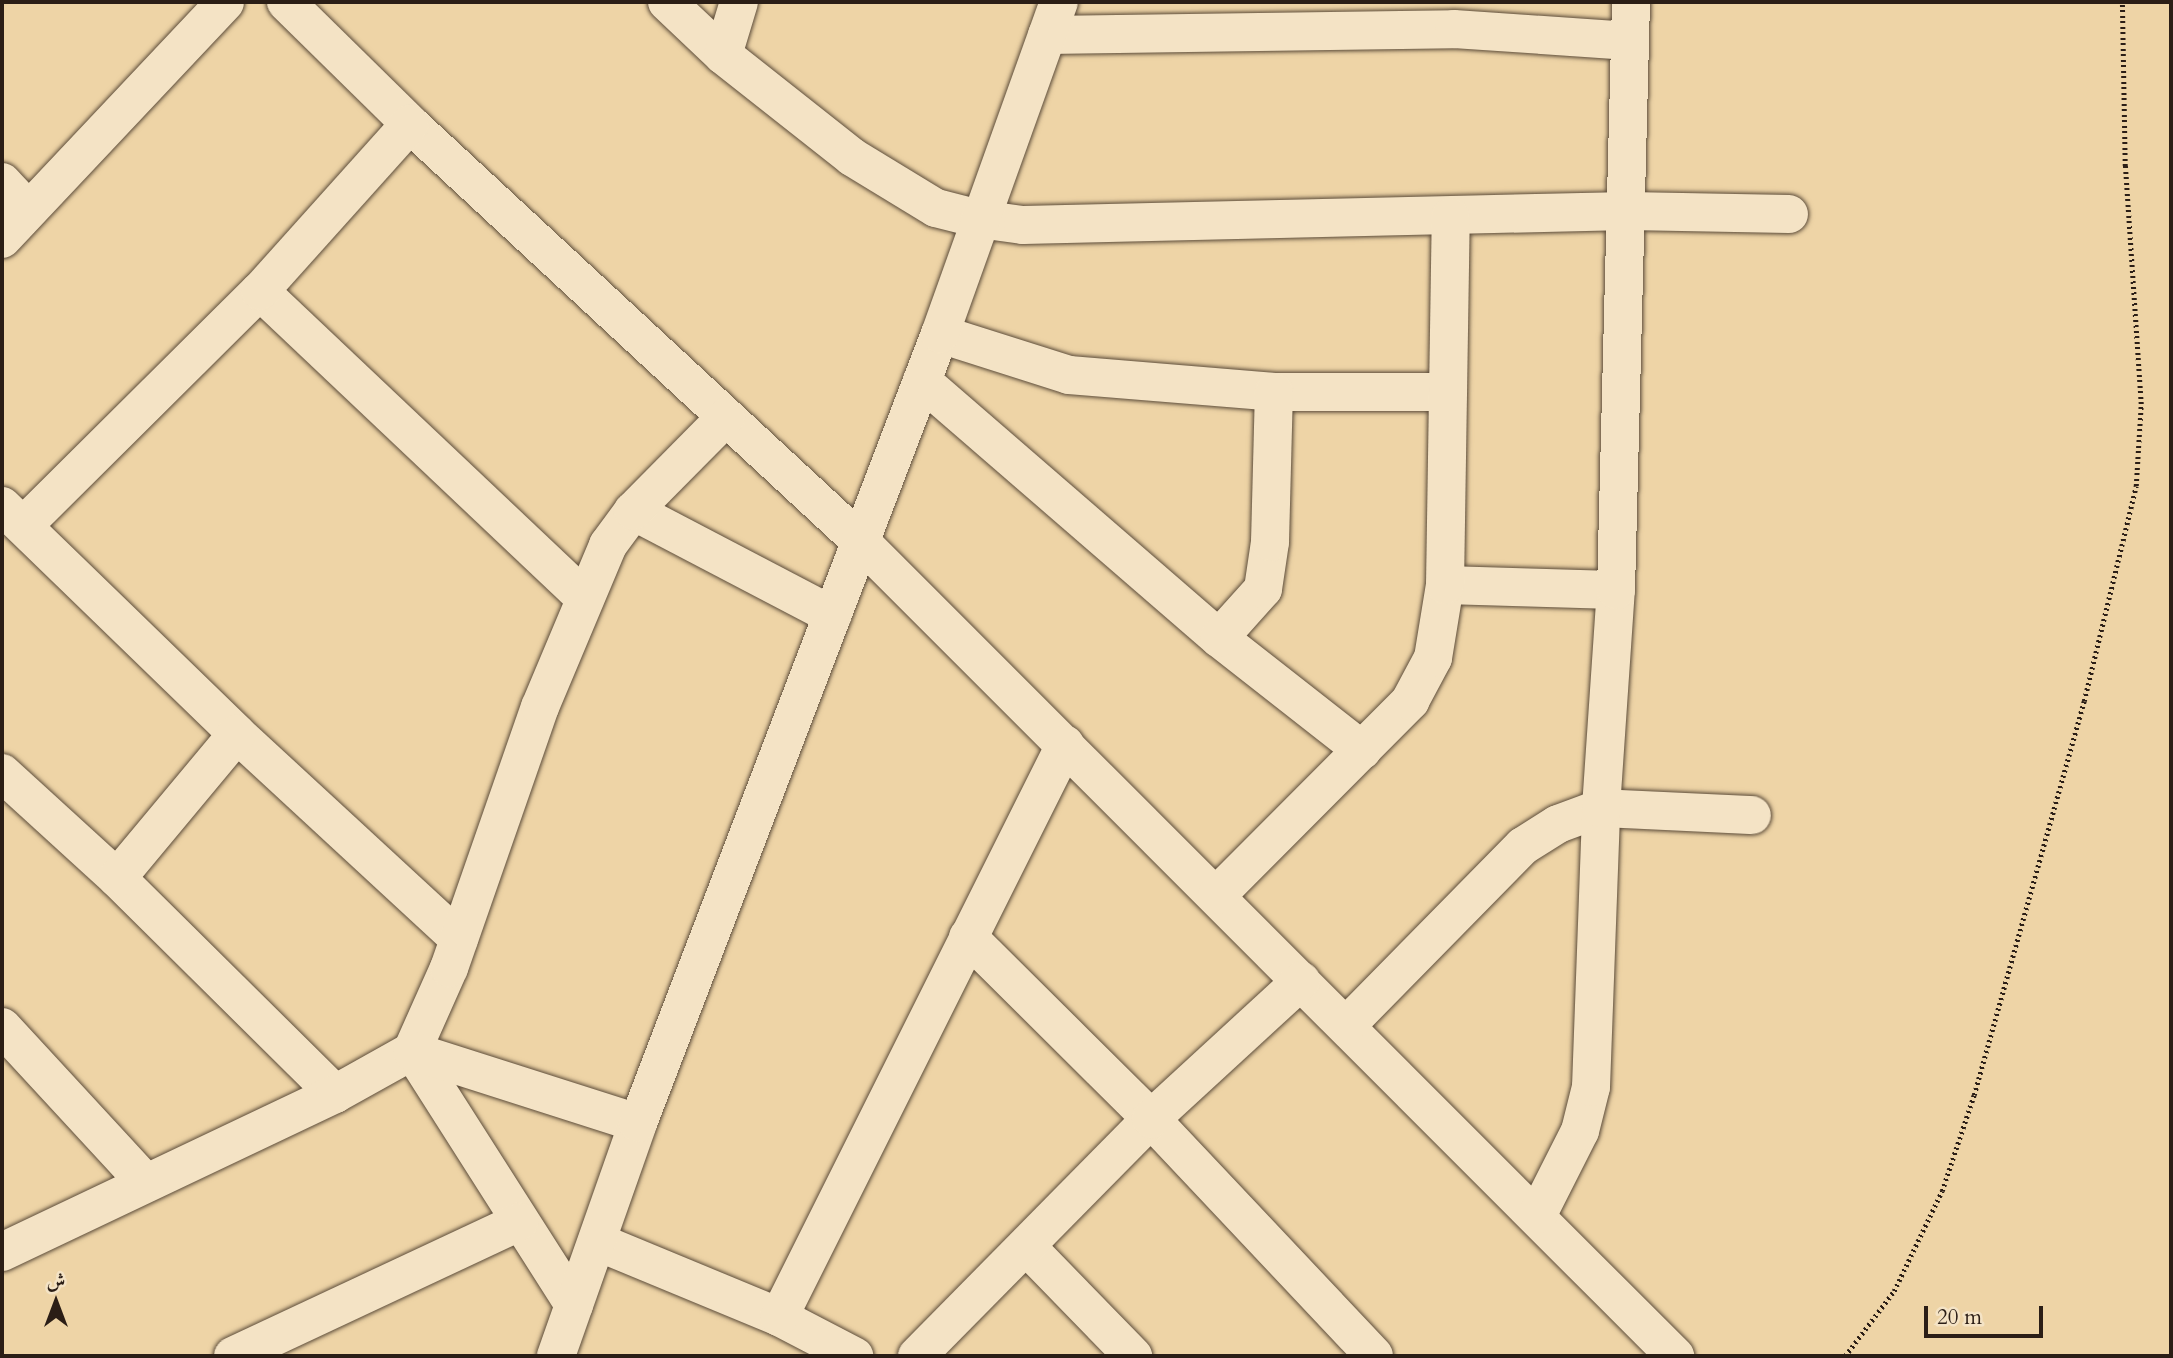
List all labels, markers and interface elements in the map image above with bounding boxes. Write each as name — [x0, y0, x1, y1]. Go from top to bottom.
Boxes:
north arrow — [21, 1267, 91, 1337]
text: ش — [47, 1268, 65, 1294]
scale bar — [1928, 1292, 2047, 1336]
text: 20 m — [1937, 1303, 1982, 1332]

